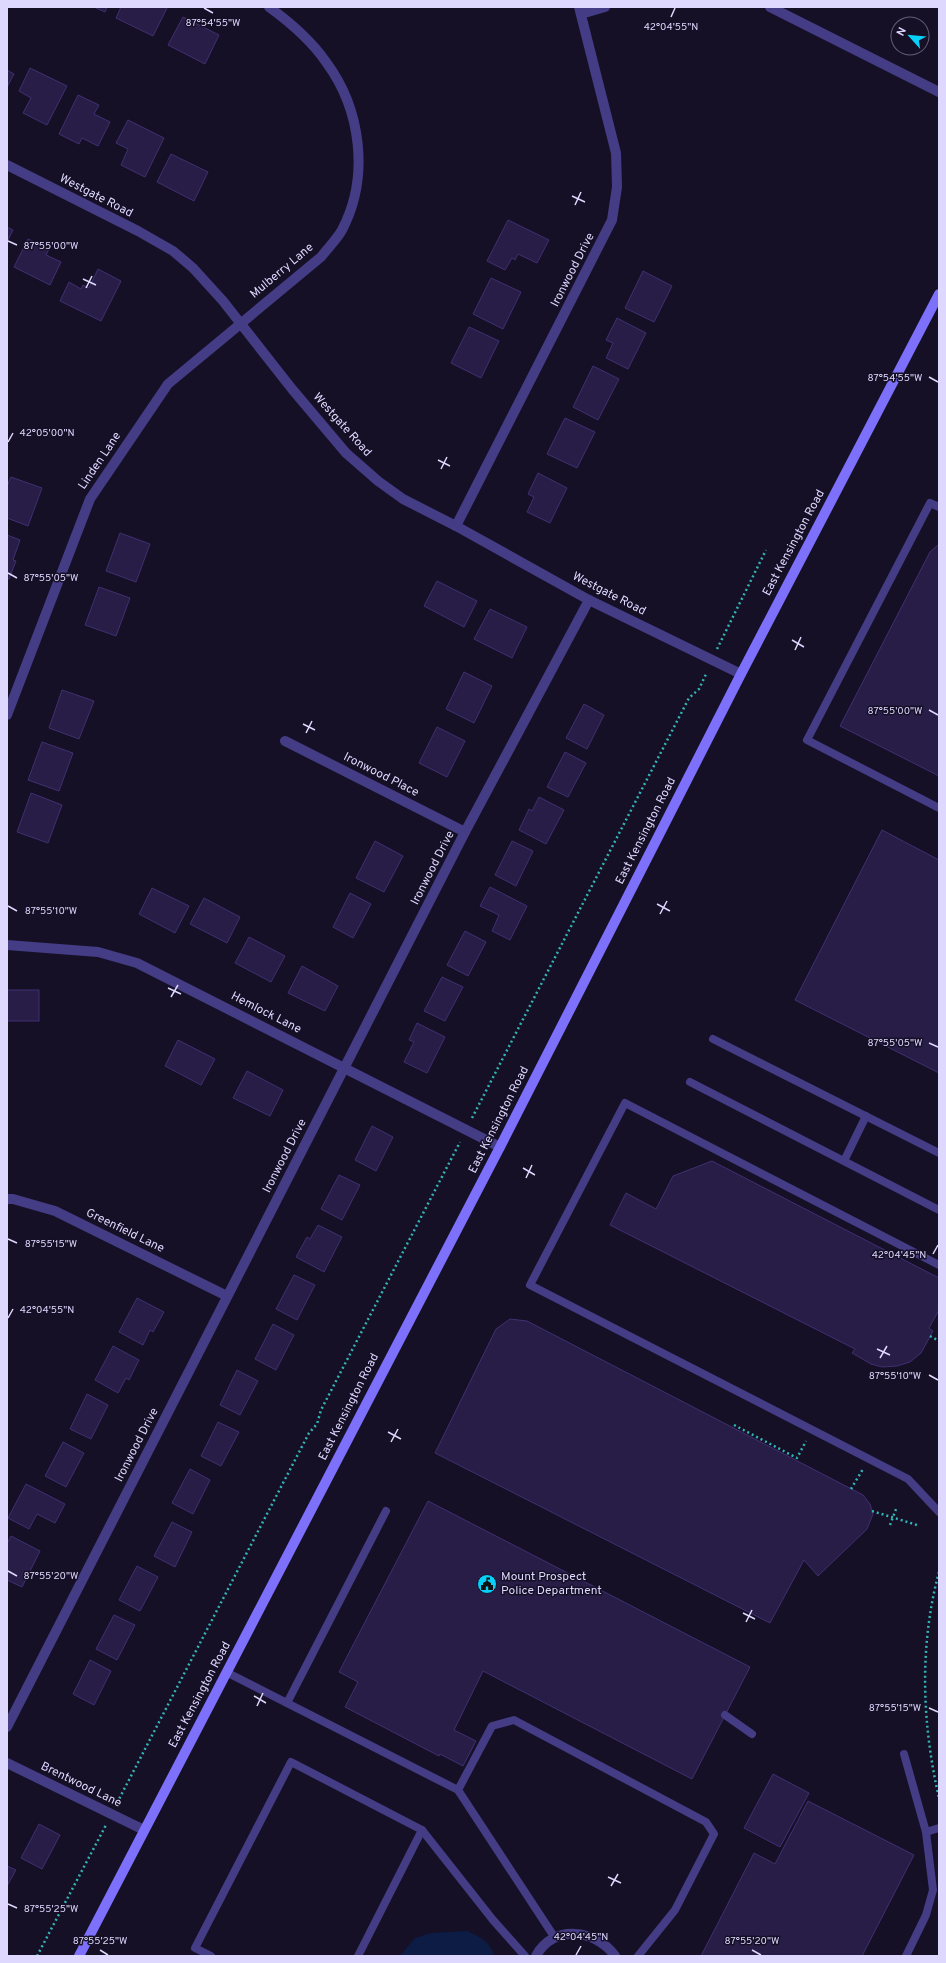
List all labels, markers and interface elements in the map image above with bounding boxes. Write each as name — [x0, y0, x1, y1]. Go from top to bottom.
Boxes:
north arrow — [890, 16, 930, 56]
text: 87°54'55"W — [186, 17, 240, 30]
text: 42°04'55"N — [644, 21, 698, 34]
text: N — [894, 25, 910, 39]
street label: Westgate Road — [56, 171, 136, 221]
street label: Ironwood Drive — [547, 230, 599, 310]
text: 87°55'00"W — [23, 240, 79, 253]
street label: Mulberry Lane — [247, 240, 317, 302]
text: 87°54'55"W — [868, 372, 922, 385]
street label: Westgate Road — [309, 390, 375, 460]
text: 42°05'00"N — [19, 427, 75, 440]
street label: Linden Lane — [75, 429, 125, 493]
street label: East Kensington Road — [759, 487, 829, 599]
street label: Westgate Road — [569, 569, 649, 619]
text: 87°55'05"W — [24, 572, 78, 585]
text: 87°55'00"W — [867, 705, 923, 718]
street label: Ironwood Place — [341, 749, 421, 801]
street label: East Kensington Road — [612, 775, 680, 887]
street label: Ironwood Drive — [407, 828, 459, 908]
text: 87°55'10"W — [25, 905, 77, 918]
street label: Hemlock Lane — [228, 988, 304, 1038]
text: 87°55'05"W — [868, 1037, 922, 1050]
street label: East Kensington Road — [465, 1064, 533, 1176]
street label: Ironwood Drive — [259, 1116, 311, 1196]
street label: Greenfield Lane — [83, 1205, 167, 1257]
text: 87°55'15"W — [25, 1238, 77, 1251]
text: 42°04'45"N — [872, 1249, 926, 1262]
text: 42°04'55"N — [20, 1304, 74, 1317]
street label: East Kensington Road — [315, 1351, 383, 1463]
text: 87°55'10"W — [869, 1370, 921, 1383]
street label: Ironwood Drive — [111, 1405, 163, 1485]
place label: Mount Prospect Police Department — [501, 1569, 602, 1599]
text: 87°55'20"W — [24, 1570, 78, 1583]
public building icon: Mount Prospect Police Department — [476, 1573, 498, 1595]
street label: East Kensington Road — [165, 1639, 235, 1751]
text: 87°55'15"W — [869, 1702, 921, 1715]
street label: Brentwood Lane — [38, 1759, 124, 1811]
text: 87°55'25"W — [24, 1903, 78, 1916]
text: 42°04'45"N — [554, 1931, 608, 1944]
text: 87°55'25"W — [73, 1935, 127, 1948]
text: 87°55'20"W — [725, 1935, 779, 1948]

